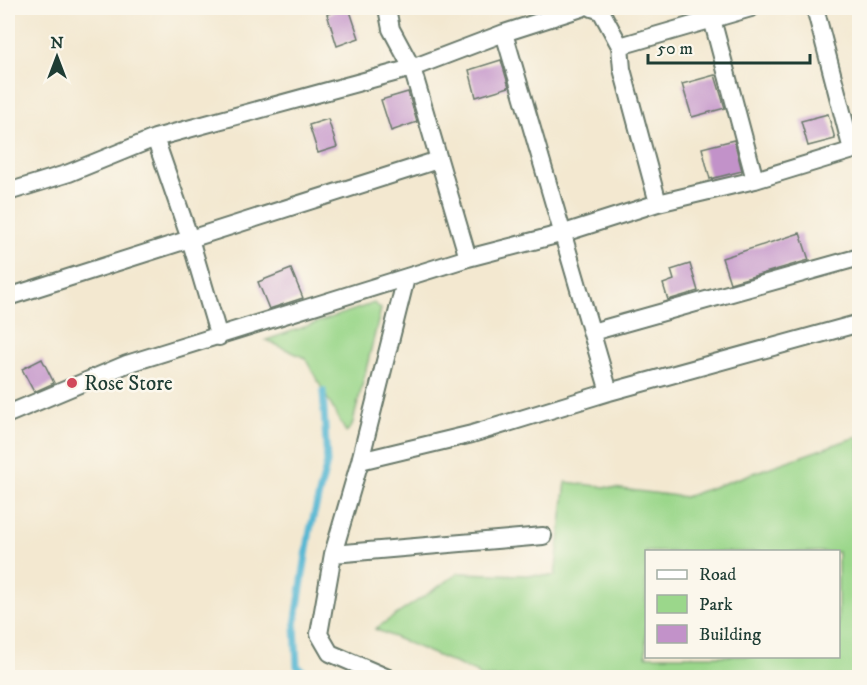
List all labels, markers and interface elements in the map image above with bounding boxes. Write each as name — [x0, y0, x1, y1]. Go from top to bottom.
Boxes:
north arrow — [27, 27, 87, 87]
scale bar — [648, 27, 810, 65]
text: N — [50, 33, 64, 53]
text: 50 m — [657, 38, 693, 60]
place label: Rose Store — [84, 371, 173, 397]
marker: Rose Store — [65, 376, 79, 390]
legend — [645, 550, 840, 658]
text: Road — [699, 564, 736, 586]
text: Park — [699, 594, 733, 616]
text: Building — [699, 624, 761, 646]

